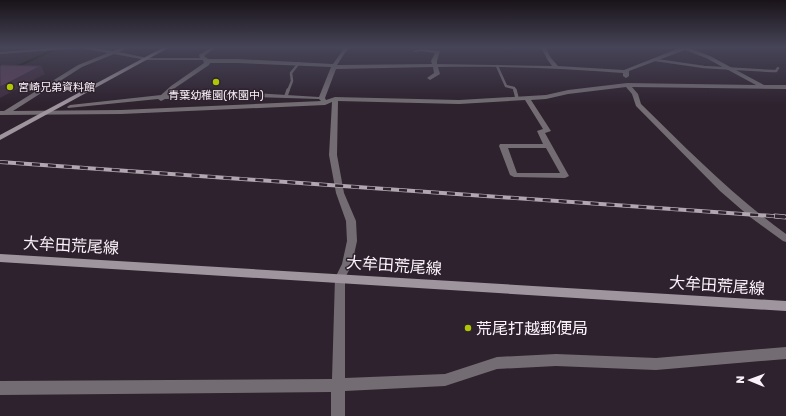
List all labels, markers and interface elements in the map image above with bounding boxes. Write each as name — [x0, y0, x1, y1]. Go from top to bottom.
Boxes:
marker: 青葉幼稚園(休園中) — [211, 77, 221, 87]
place label: 宮崎兄弟資料館 — [18, 81, 95, 94]
marker: 宮崎兄弟資料館 — [5, 82, 15, 92]
place label: 青葉幼稚園(休園中) — [168, 89, 264, 102]
street label: 大牟田荒尾線 — [23, 233, 119, 257]
street label: 大牟田荒尾線 — [345, 253, 443, 278]
street label: 大牟田荒尾線 — [668, 273, 766, 298]
place label: 荒尾打越郵便局 — [476, 319, 588, 338]
marker: 荒尾打越郵便局 — [463, 323, 473, 333]
north arrow — [730, 360, 770, 400]
text: N — [734, 376, 747, 384]

